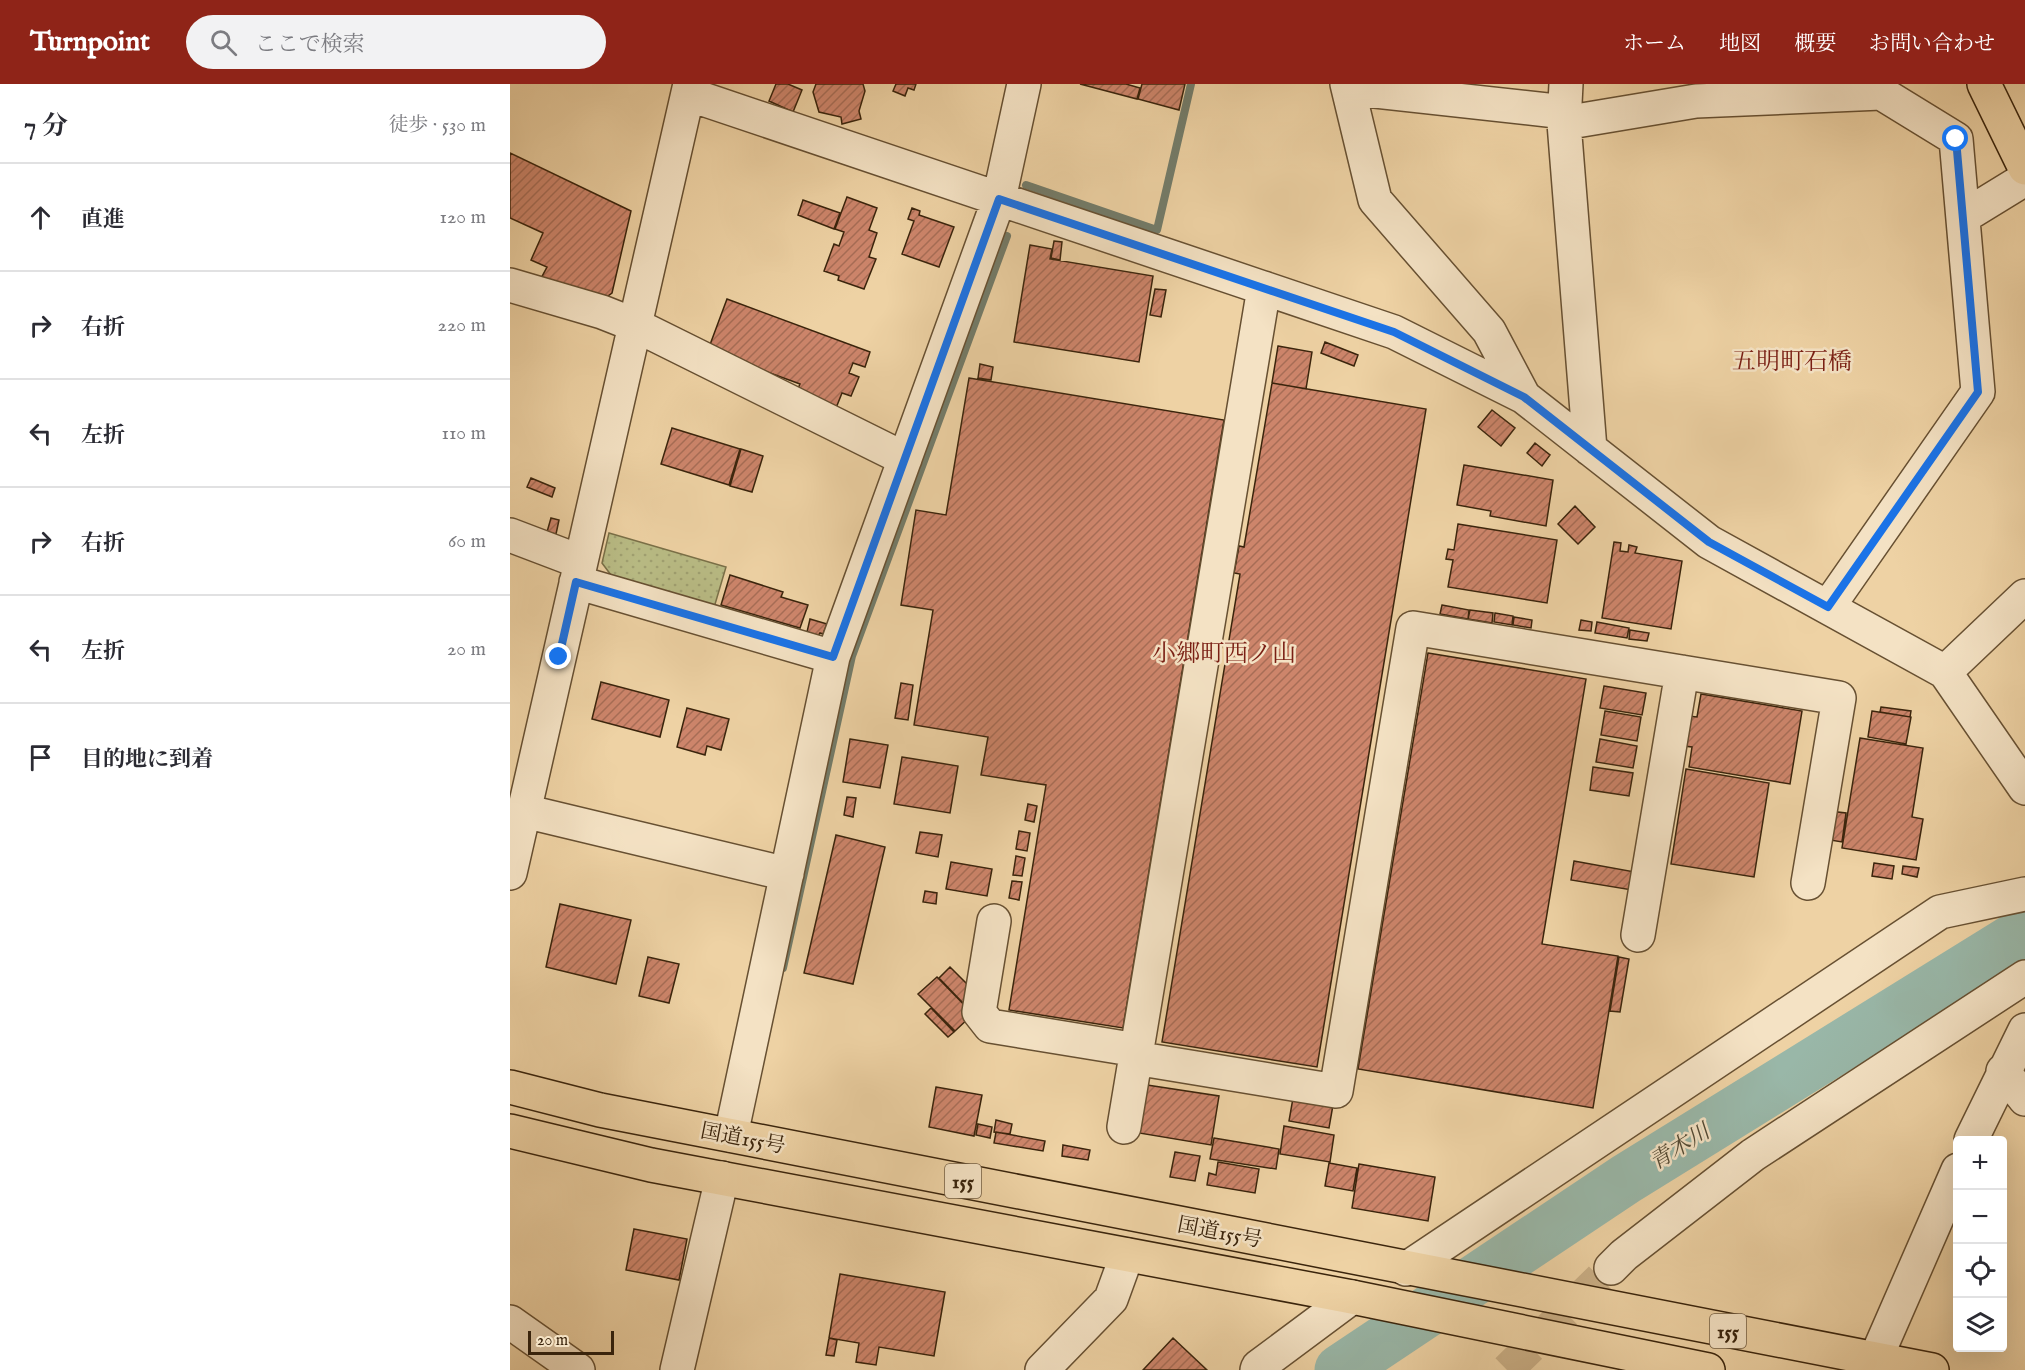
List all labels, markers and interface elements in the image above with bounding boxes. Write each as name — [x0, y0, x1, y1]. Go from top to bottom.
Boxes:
search box — [186, 15, 606, 69]
text: Turnpoint — [30, 25, 150, 60]
icon: search — [207, 26, 240, 59]
text: ここで検索 — [255, 31, 365, 59]
text: ホーム — [1623, 31, 1686, 58]
text: 地図 — [1719, 31, 1761, 58]
text: 概要 — [1794, 31, 1836, 58]
text: お問い合わせ — [1869, 31, 1995, 58]
text: 7 分 — [24, 110, 68, 143]
text: 徒歩 · 530 m — [389, 113, 486, 138]
route start — [1942, 125, 1968, 151]
icon: ahead — [24, 201, 57, 234]
text: 120 m — [440, 205, 486, 230]
text: 直進 — [81, 206, 125, 234]
icon: right — [24, 309, 57, 342]
text: 220 m — [438, 313, 486, 338]
text: 右折 — [81, 314, 125, 342]
district label: 五明町石橋 — [1732, 347, 1852, 378]
icon: left — [24, 417, 57, 450]
text: 110 m — [442, 421, 486, 446]
text: 左折 — [81, 422, 125, 450]
icon: right — [24, 525, 57, 558]
text: 60 m — [448, 529, 486, 554]
text: 右折 — [81, 530, 125, 558]
icon: left — [24, 633, 57, 666]
text: 20 m — [447, 637, 486, 662]
text: 左折 — [81, 638, 125, 666]
district label: 小郷町西ノ山 — [1152, 639, 1296, 670]
route end — [545, 643, 571, 669]
icon: arrive — [24, 741, 57, 774]
text: 目的地に到着 — [81, 746, 213, 774]
water label: 青木川 — [1645, 1117, 1717, 1177]
street label: 国道155号 — [698, 1118, 788, 1161]
map controls — [1953, 1136, 2007, 1352]
button: + — [1953, 1136, 2007, 1190]
road number: 155 — [945, 1164, 981, 1198]
button: − — [1953, 1190, 2007, 1244]
street label: 国道155号 — [1175, 1212, 1265, 1255]
button: locate — [1953, 1244, 2007, 1298]
button: layers — [1953, 1298, 2007, 1352]
road number: 155 — [1710, 1314, 1746, 1348]
scale bar — [528, 1328, 614, 1356]
text: 20 m — [537, 1331, 568, 1351]

